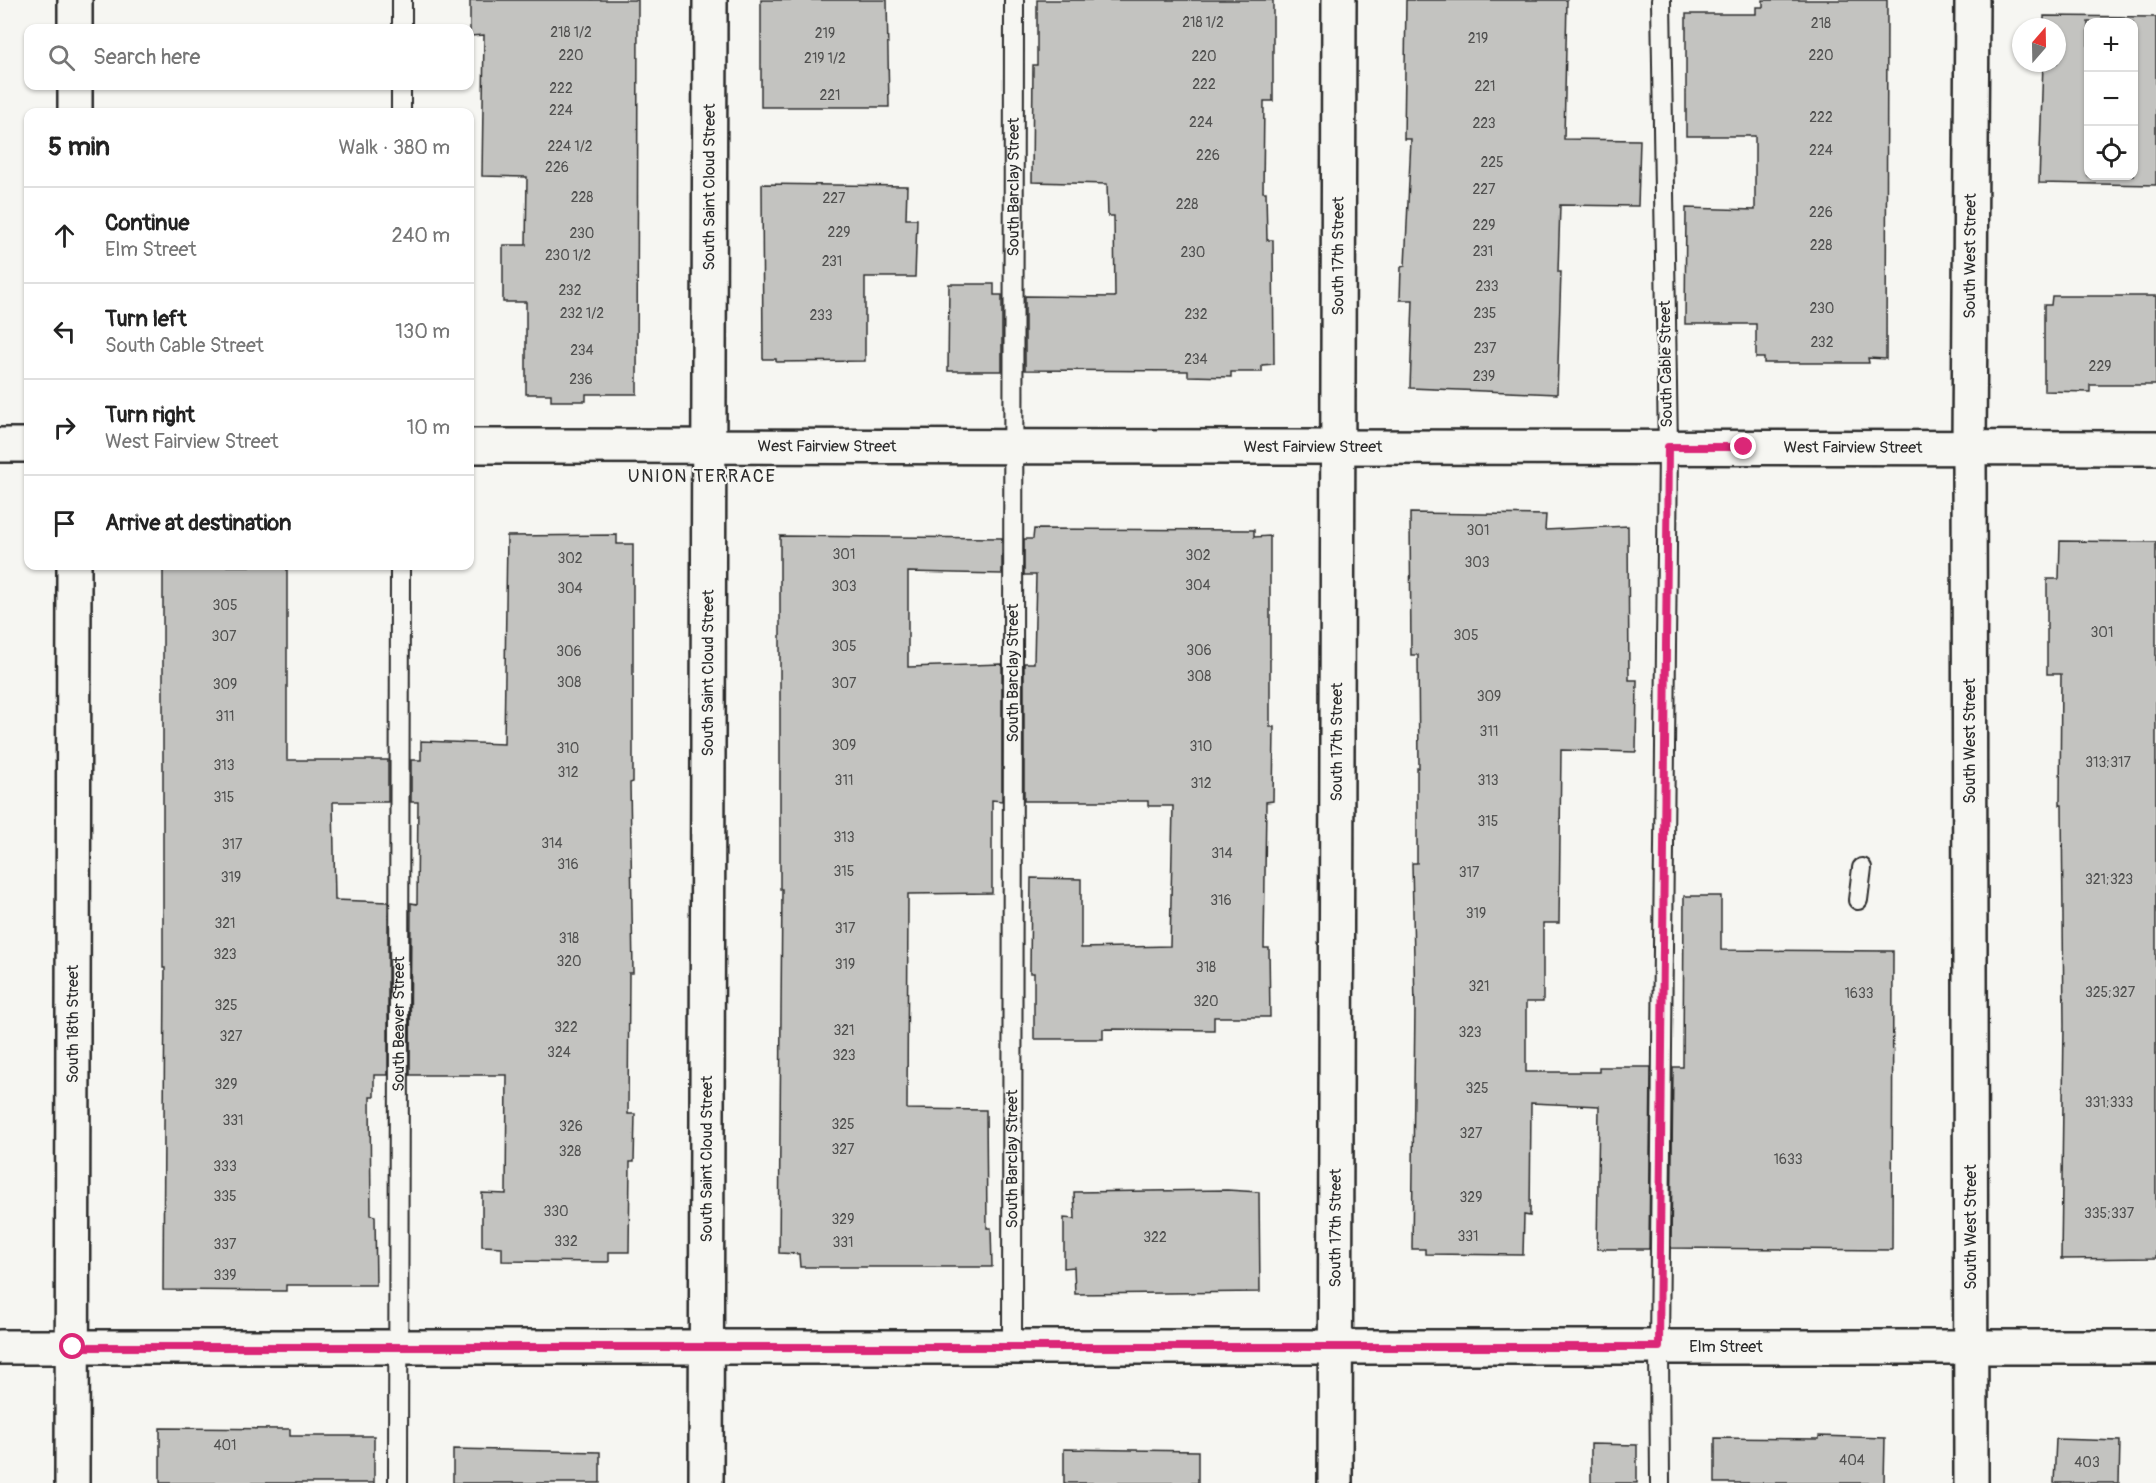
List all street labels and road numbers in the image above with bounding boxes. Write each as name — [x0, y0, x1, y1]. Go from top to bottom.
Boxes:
street label: South Saint Cloud Street — [699, 103, 720, 270]
street label: South Barclay Street — [1004, 117, 1024, 256]
street label: South West Street — [1960, 193, 1981, 319]
street label: South 17th Street — [1328, 196, 1348, 316]
street label: South Cable Street — [1655, 300, 1677, 428]
street label: West Fairview Street — [757, 436, 897, 457]
street label: West Fairview Street — [1243, 437, 1383, 457]
street label: West Fairview Street — [1783, 438, 1923, 458]
street label: South Saint Cloud Street — [698, 589, 718, 756]
street label: South Barclay Street — [1003, 603, 1023, 742]
street label: South West Street — [1960, 678, 1980, 804]
street label: South 17th Street — [1327, 682, 1347, 802]
street label: South Beaver Street — [389, 956, 409, 1092]
street label: South 18th Street — [63, 964, 83, 1083]
street label: South Saint Cloud Street — [697, 1075, 717, 1242]
street label: South Barclay Street — [1002, 1089, 1022, 1228]
street label: South West Street — [1961, 1164, 1981, 1290]
street label: South 17th Street — [1326, 1168, 1346, 1288]
street label: Elm Street — [1689, 1337, 1763, 1357]

